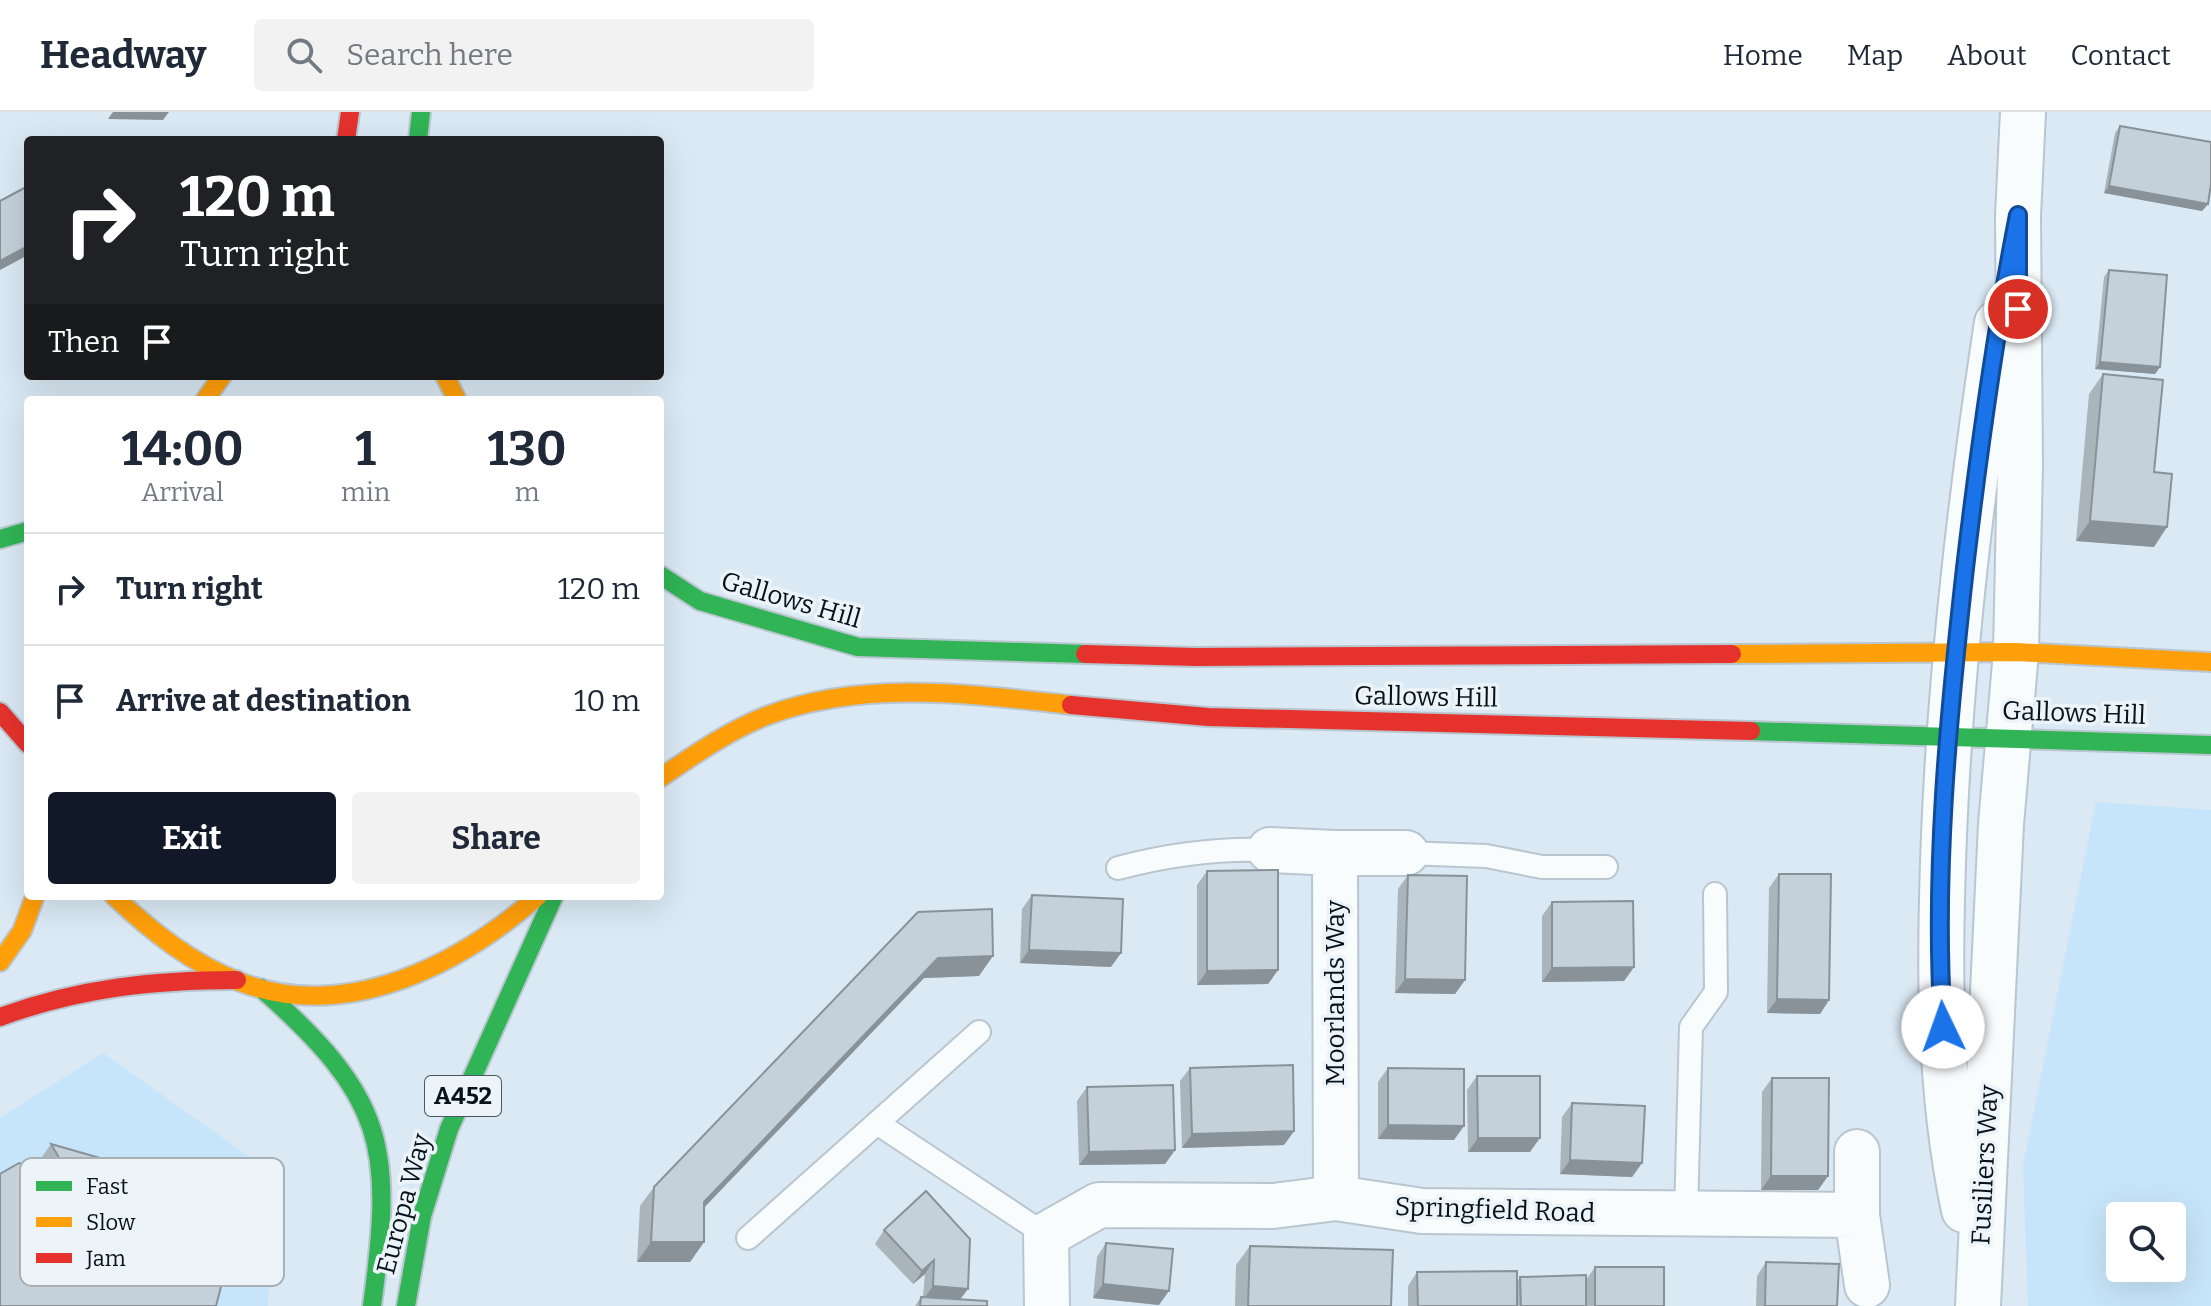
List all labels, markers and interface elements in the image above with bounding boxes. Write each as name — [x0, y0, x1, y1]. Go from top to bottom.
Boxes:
search box — [254, 19, 814, 91]
text: Headway — [40, 32, 206, 78]
icon: search — [282, 33, 326, 77]
text: Search here — [346, 37, 513, 73]
text: Home — [1723, 39, 1803, 72]
text: Map — [1847, 39, 1903, 72]
text: About — [1947, 39, 2027, 72]
text: Contact — [2071, 39, 2171, 72]
text: 120 m — [180, 164, 335, 231]
icon: right — [48, 168, 152, 272]
text: Turn right — [180, 232, 349, 276]
pin — [1984, 275, 2052, 343]
icon: arrive — [1996, 287, 2040, 331]
icon: arrive — [135, 320, 179, 364]
text: Then — [48, 324, 119, 360]
text: 14:00 — [121, 420, 244, 478]
text: 1 — [355, 420, 376, 478]
text: 130 — [488, 420, 566, 478]
text: Arrival — [141, 477, 224, 508]
text: min — [341, 477, 390, 508]
text: m — [515, 477, 539, 508]
street label: Gallows Hill — [718, 565, 864, 635]
icon: right — [48, 567, 92, 611]
text: Turn right — [116, 571, 263, 607]
text: 120 m — [558, 571, 640, 607]
icon: arrive — [48, 679, 92, 723]
street label: Gallows Hill — [1354, 680, 1498, 714]
text: Arrive at destination — [116, 683, 411, 719]
text: 10 m — [574, 683, 640, 719]
street label: Gallows Hill — [2002, 695, 2146, 731]
button: Exit — [48, 792, 336, 884]
button: Share — [352, 792, 640, 884]
street label: Moorlands Way — [1320, 900, 1351, 1086]
position arrow — [1901, 985, 1985, 1069]
road number: A452 — [425, 1076, 501, 1116]
street label: Fusiliers Way — [1965, 1084, 2005, 1246]
street label: Europa Way — [370, 1130, 438, 1278]
legend — [20, 1158, 284, 1286]
text: Fast — [86, 1173, 128, 1200]
street label: Springfield Road — [1394, 1191, 1596, 1229]
map controls — [2106, 1202, 2186, 1282]
button: search — [2106, 1202, 2186, 1282]
text: Slow — [86, 1209, 136, 1236]
text: Jam — [85, 1245, 126, 1272]

